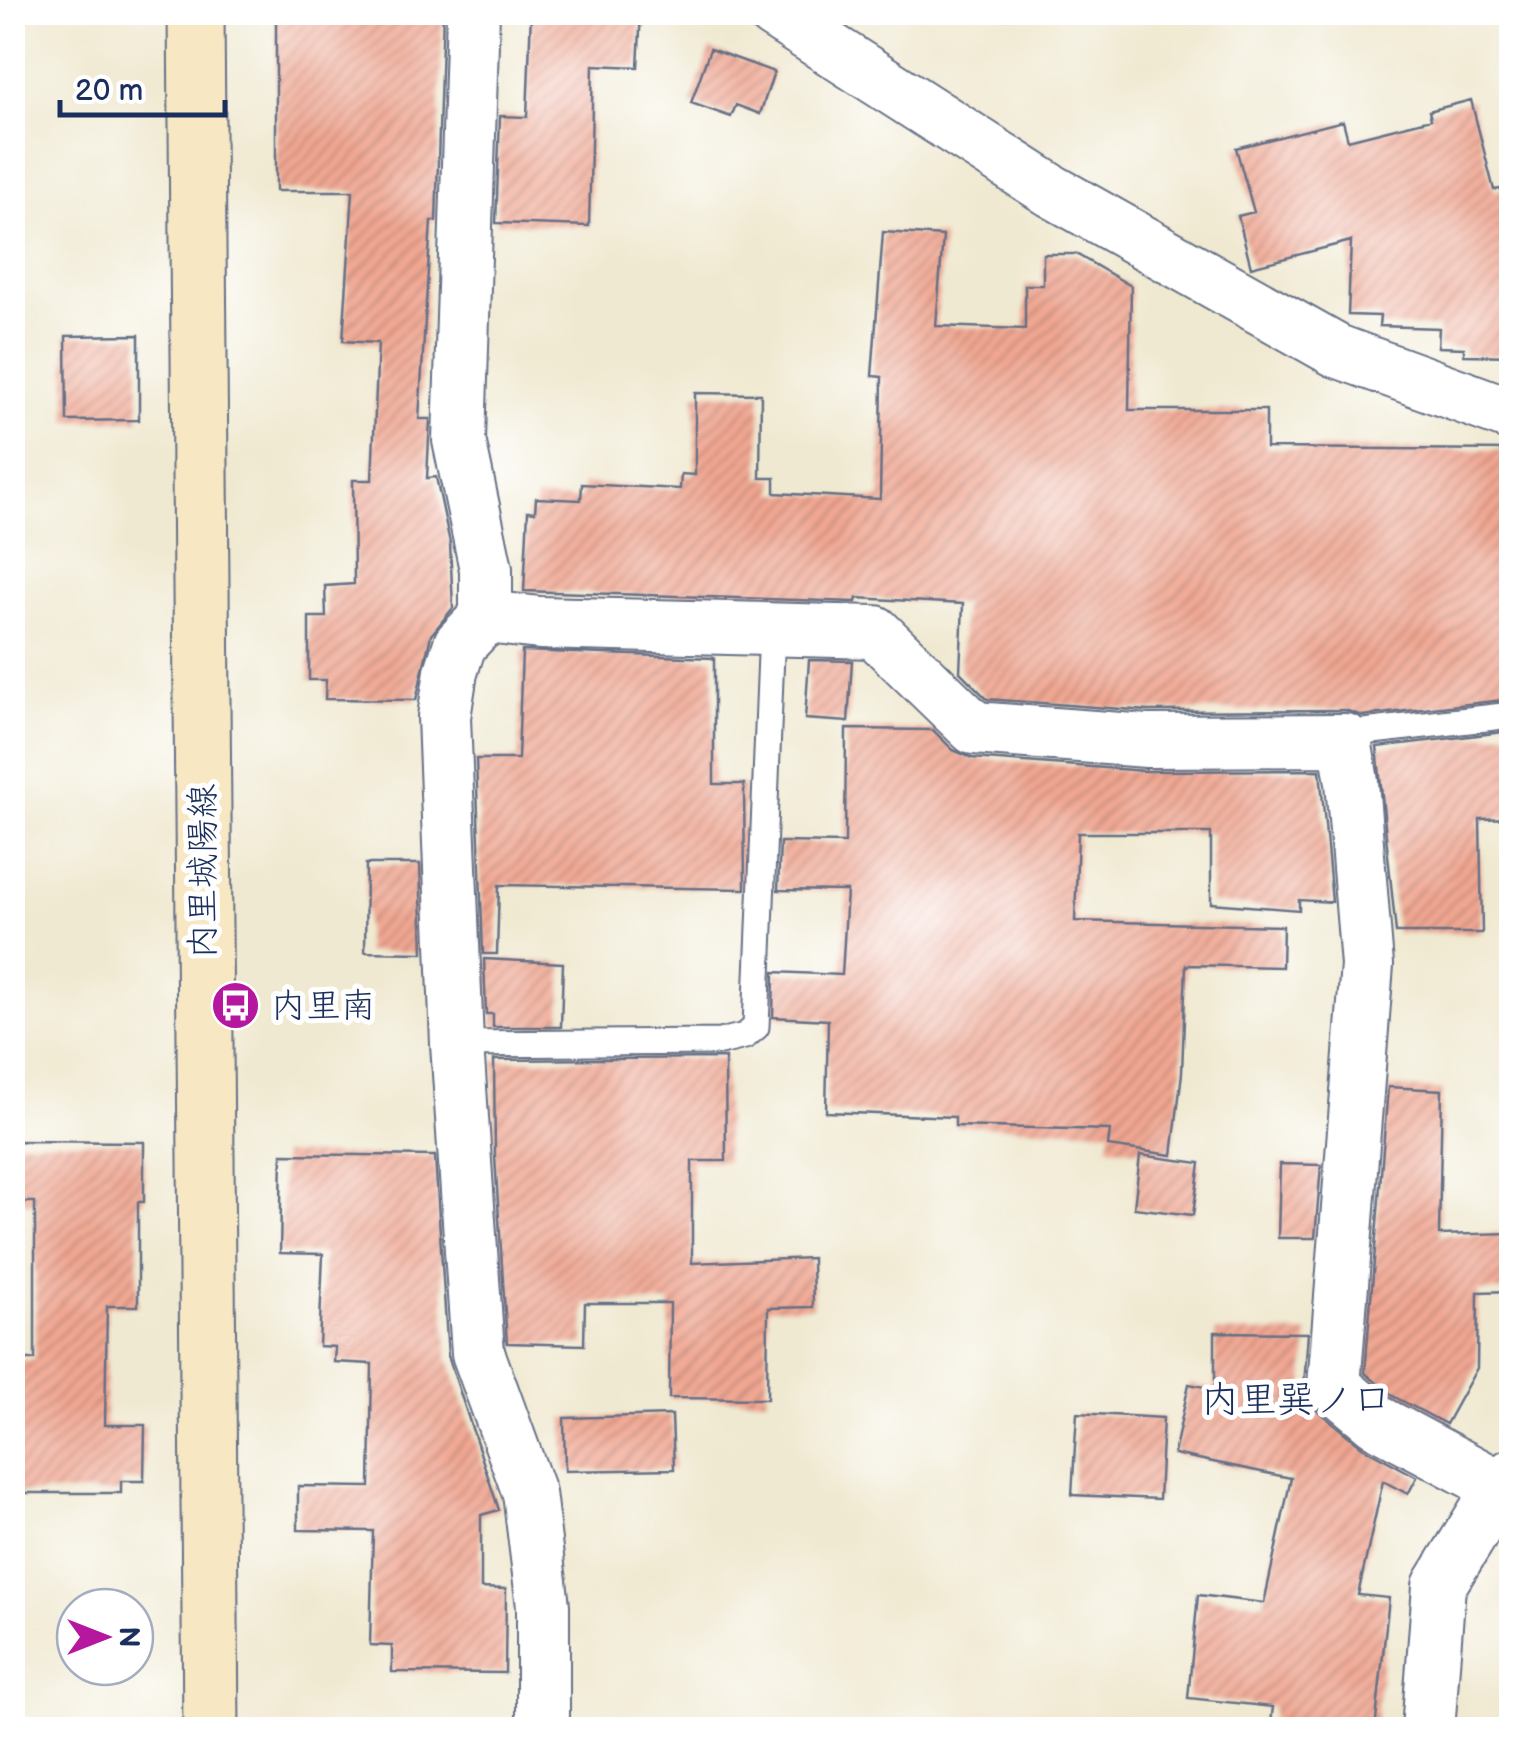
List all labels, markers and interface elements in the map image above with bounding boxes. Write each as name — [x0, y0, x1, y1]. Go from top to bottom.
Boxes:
scale bar — [60, 55, 225, 117]
text: 20 m — [75, 73, 143, 109]
street label: 内里城陽線 — [182, 783, 225, 959]
bus stop icon: 内里南 — [210, 980, 262, 1032]
place label: 内里南 — [271, 985, 376, 1028]
district label: 内里巽ノ口 — [1201, 1378, 1391, 1423]
north arrow — [55, 1587, 155, 1687]
text: N — [112, 1626, 145, 1648]

